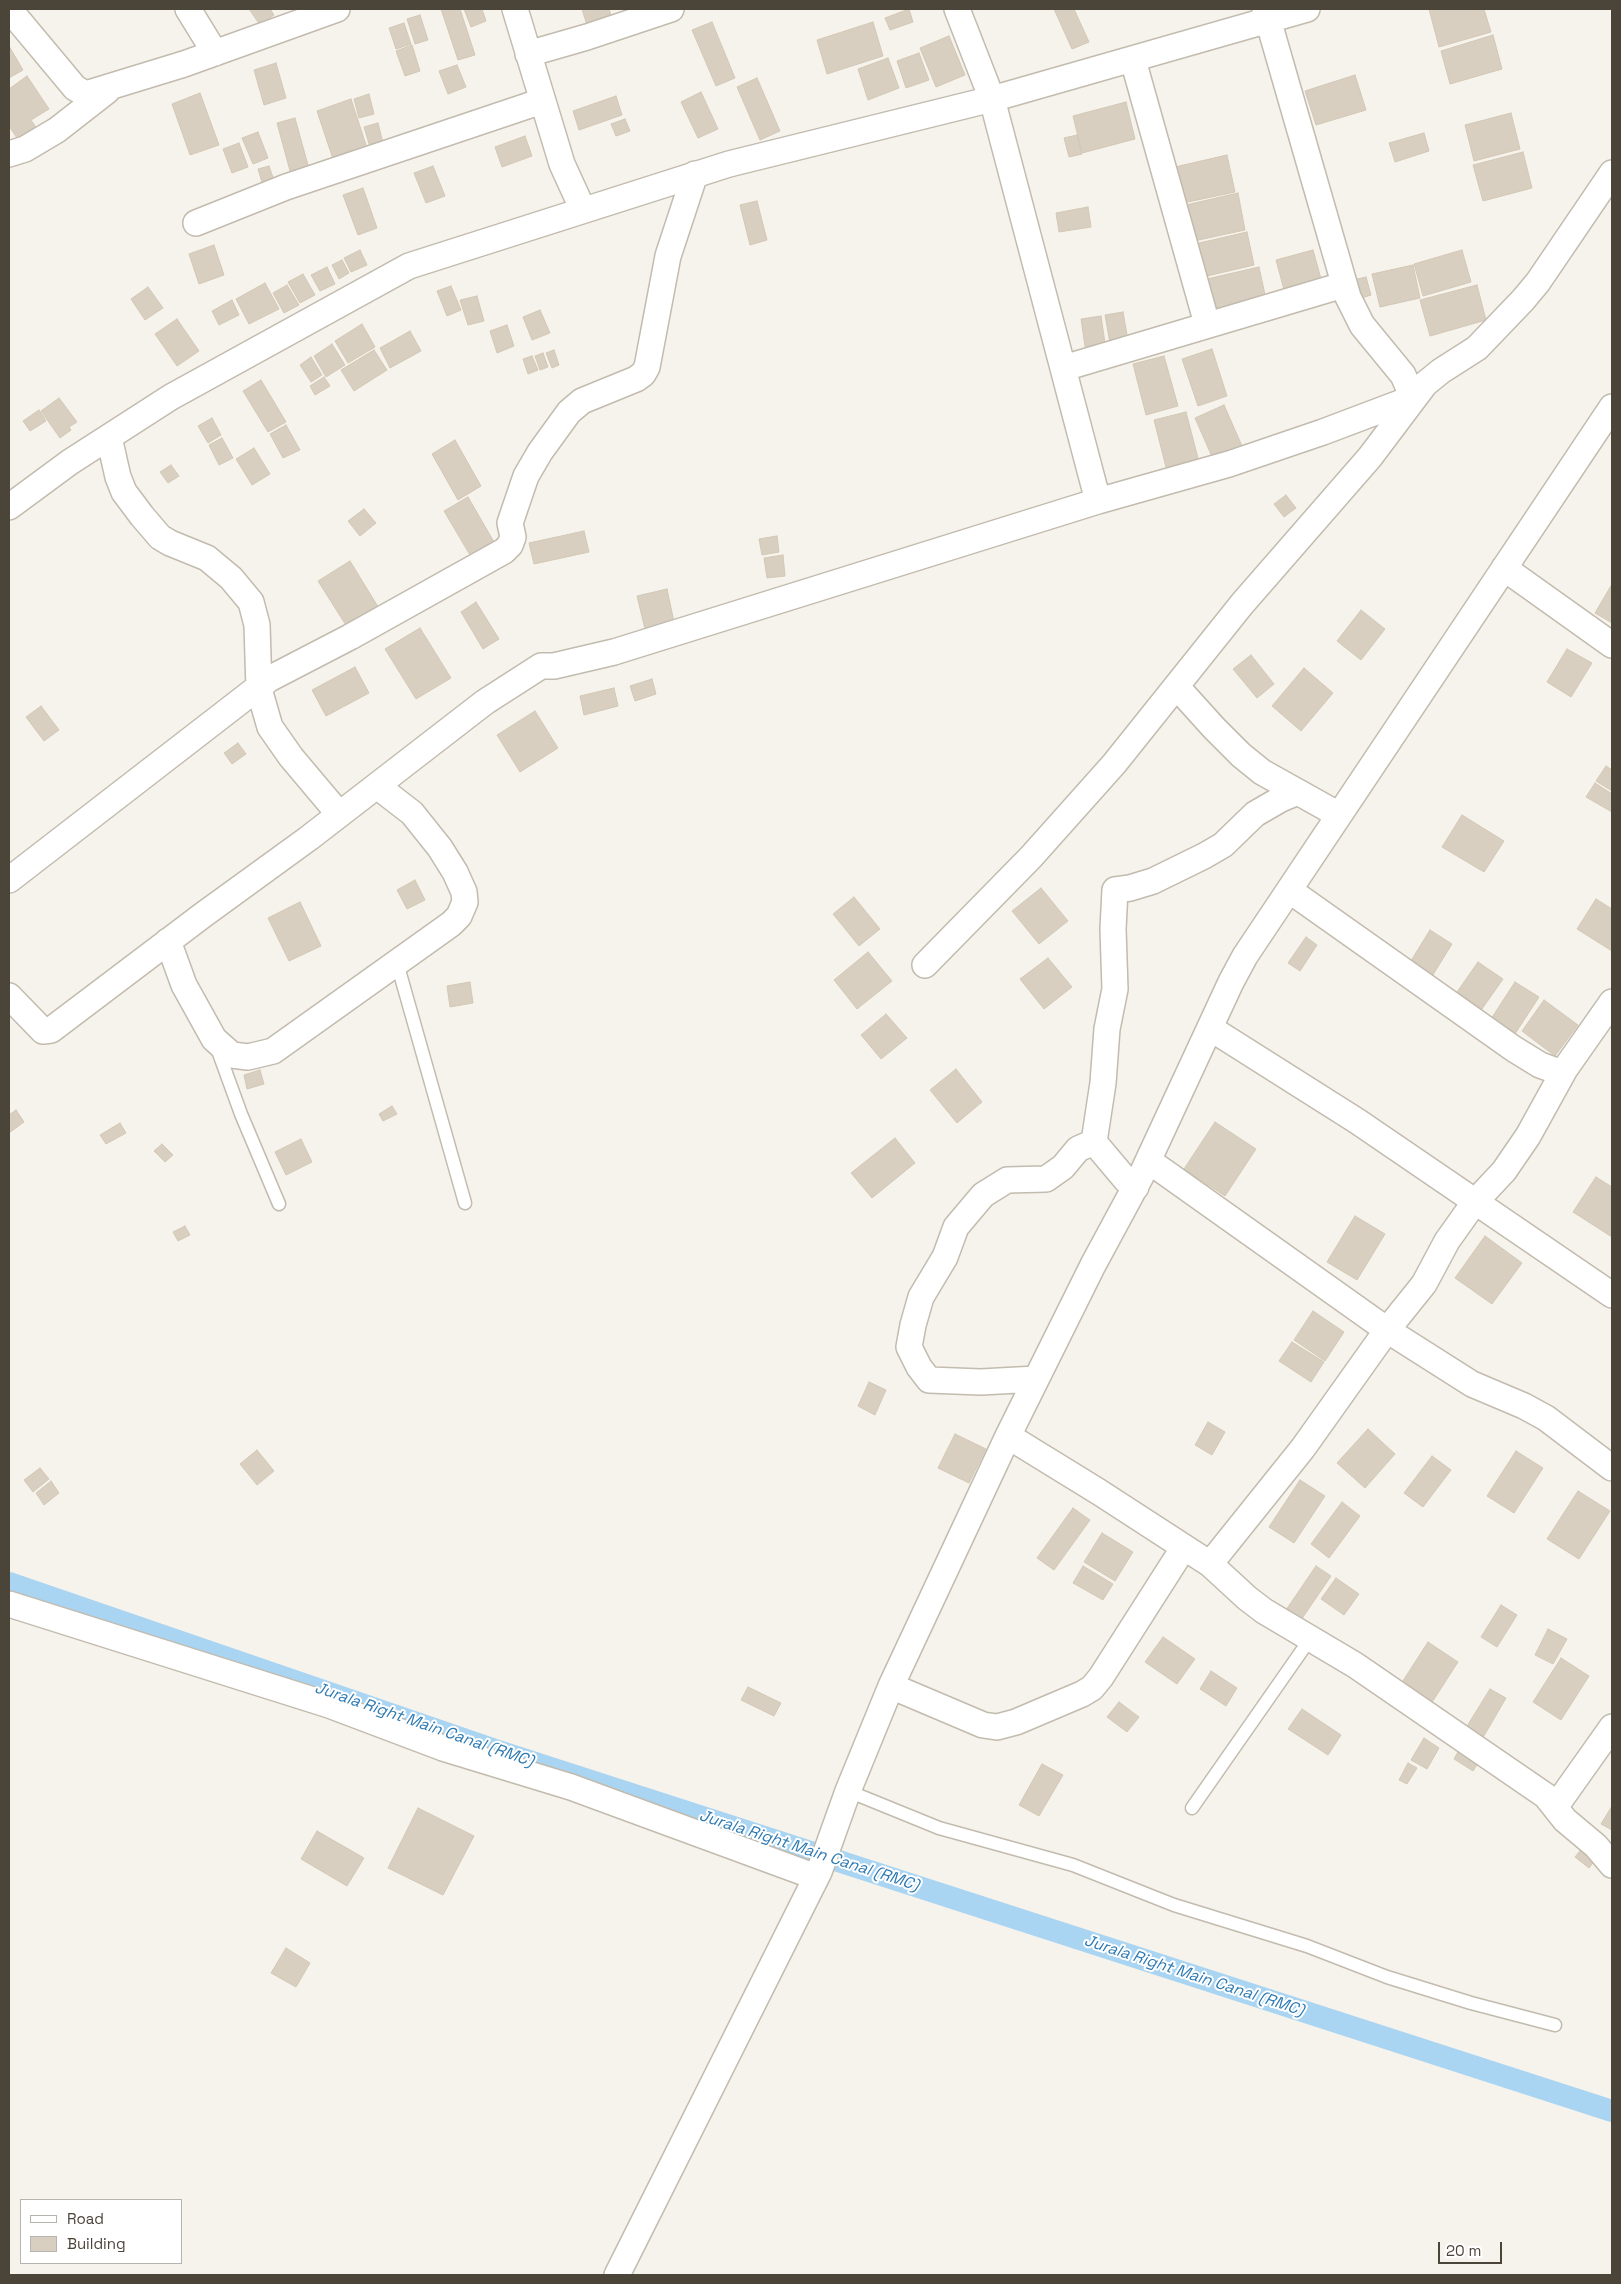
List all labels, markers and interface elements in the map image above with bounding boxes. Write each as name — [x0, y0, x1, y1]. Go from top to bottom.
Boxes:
water label: Jurala Right Main Canal (RMC) — [312, 1678, 536, 1772]
water label: Jurala Right Main Canal (RMC) — [697, 1806, 921, 1896]
water label: Jurala Right Main Canal (RMC) — [1082, 1931, 1306, 2021]
legend — [20, 2199, 182, 2264]
text: Road — [67, 2209, 104, 2228]
scale bar — [1441, 2232, 1505, 2264]
text: Building — [67, 2234, 126, 2253]
text: 20 m — [1446, 2241, 1481, 2260]

